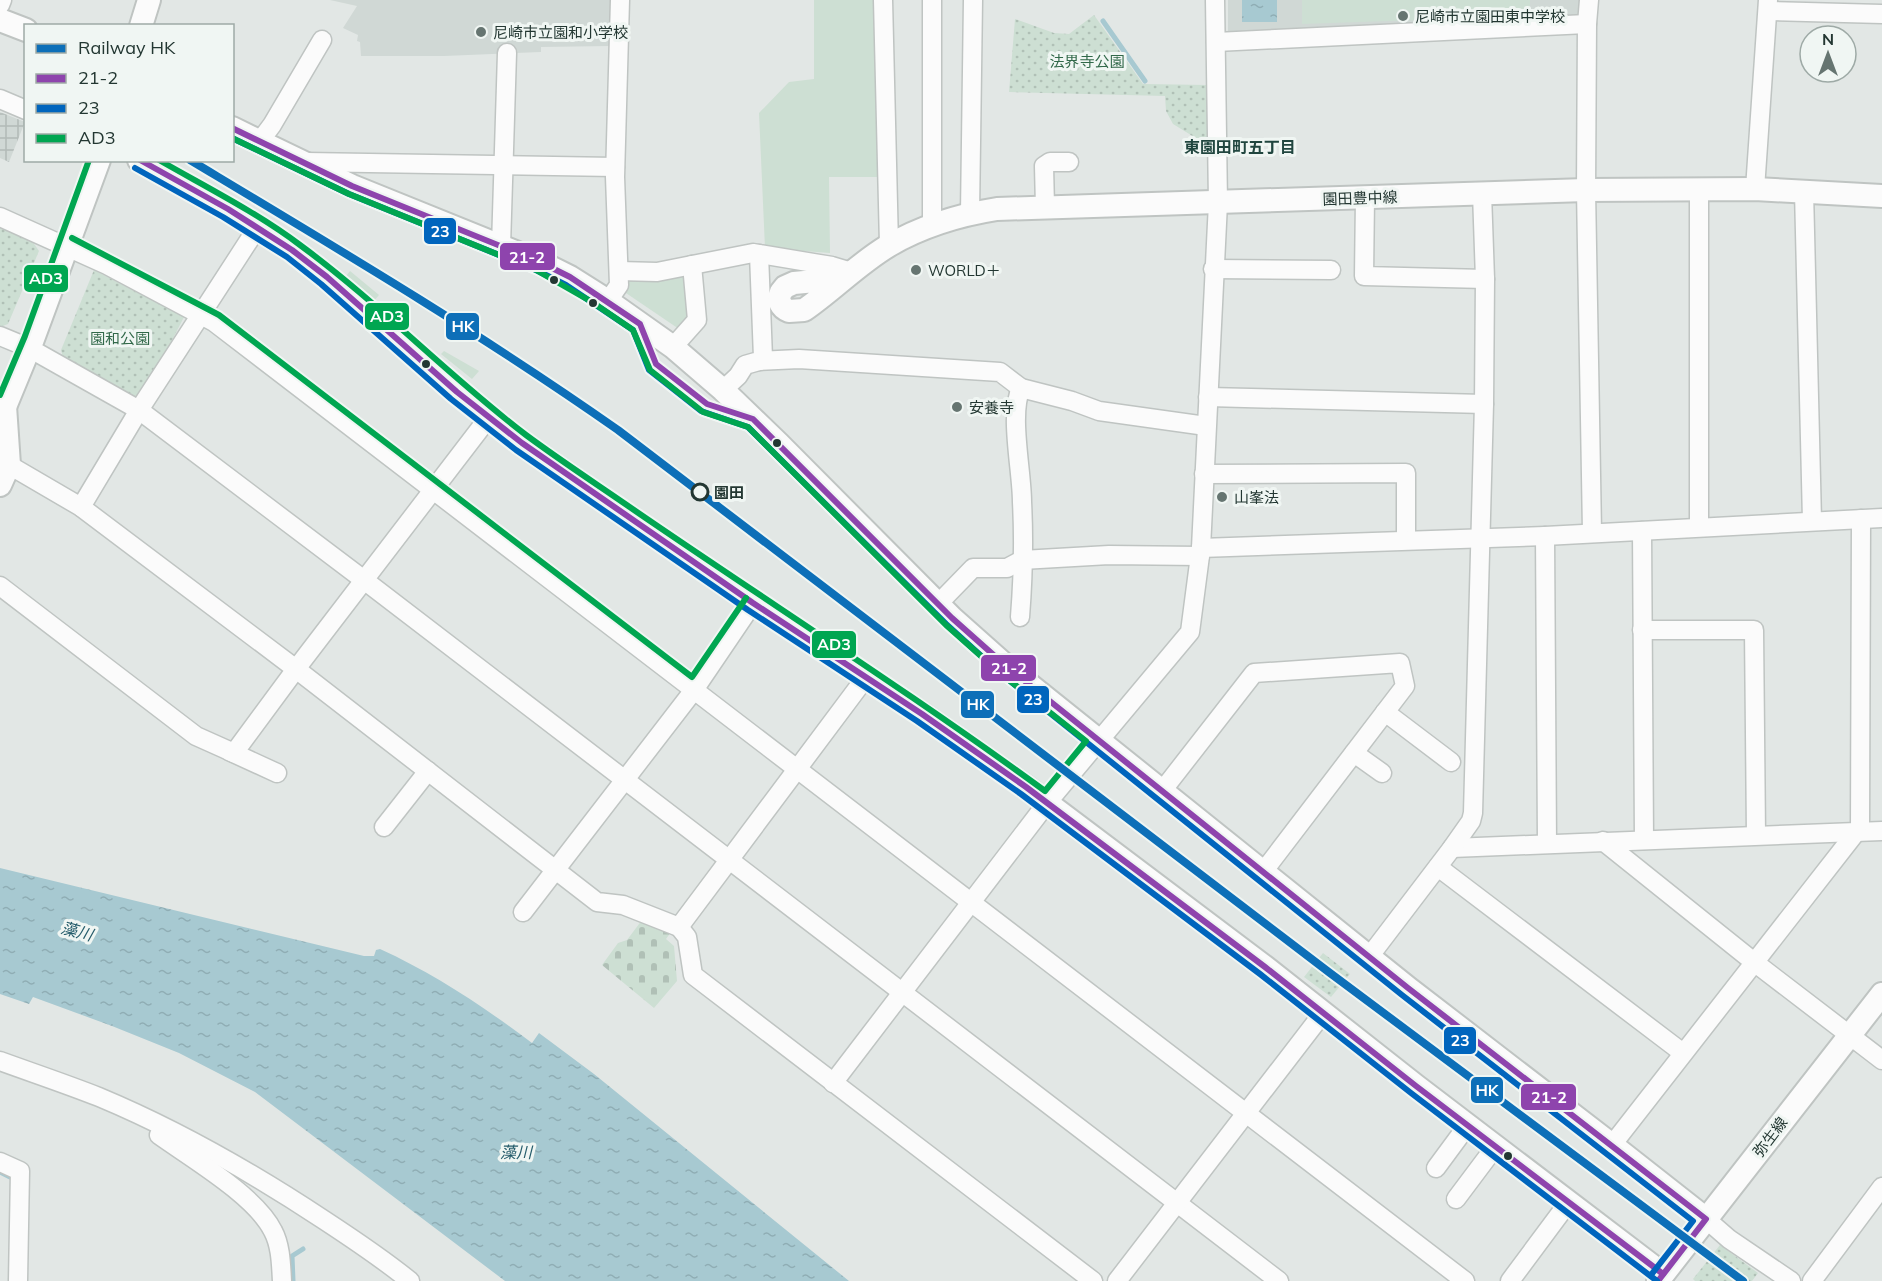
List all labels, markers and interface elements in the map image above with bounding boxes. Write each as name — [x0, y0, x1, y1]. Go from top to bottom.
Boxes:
place label: 尼崎市立園田東中学校 — [1415, 7, 1565, 26]
marker: 尼崎市立園田東中学校 — [1396, 9, 1410, 23]
place label: 尼崎市立園和小学校 — [493, 23, 628, 42]
legend — [24, 24, 234, 162]
north arrow — [1798, 24, 1858, 84]
marker: 尼崎市立園和小学校 — [474, 25, 488, 39]
text: N — [1822, 29, 1834, 49]
text: Railway HK — [78, 36, 176, 59]
park label: 法界寺公園 — [1049, 52, 1125, 71]
text: 21-2 — [78, 66, 118, 89]
text: 23 — [78, 96, 100, 119]
text: AD3 — [78, 126, 115, 149]
district label: 東園田町五丁目 — [1184, 137, 1296, 157]
street label: 園田豊中線 — [1322, 187, 1398, 209]
line badge: 23 — [423, 217, 457, 245]
text: 23 — [430, 221, 450, 241]
line badge: 21-2 — [499, 242, 556, 271]
text: 21-2 — [509, 247, 545, 267]
place label: WORLD＋ — [928, 261, 1001, 280]
marker: WORLD＋ — [909, 263, 923, 277]
line badge: AD3 — [23, 264, 69, 293]
text: AD3 — [29, 268, 63, 288]
unlabelled marker — [548, 274, 560, 286]
unlabelled marker — [587, 297, 599, 309]
line badge: AD3 — [364, 302, 410, 331]
text: AD3 — [370, 306, 404, 326]
line badge: HK — [445, 312, 480, 341]
text: HK — [451, 316, 476, 336]
park label: 園和公園 — [90, 329, 150, 348]
unlabelled marker — [420, 358, 432, 370]
place label: 安養寺 — [969, 398, 1014, 417]
marker: 安養寺 — [950, 400, 964, 414]
unlabelled marker — [771, 437, 783, 449]
marker: 園田 — [691, 483, 709, 501]
place label: 園田 — [714, 483, 744, 502]
place label: 山峯法 — [1234, 488, 1279, 507]
marker: 山峯法 — [1215, 490, 1229, 504]
line badge: AD3 — [811, 630, 857, 659]
text: AD3 — [817, 634, 851, 654]
line badge: 21-2 — [980, 654, 1037, 682]
text: 21-2 — [991, 658, 1027, 678]
line badge: 23 — [1016, 685, 1050, 714]
text: 23 — [1023, 689, 1043, 709]
line badge: HK — [960, 690, 995, 719]
text: HK — [966, 694, 991, 714]
water label: 藻川 — [59, 917, 97, 945]
line badge: 23 — [1443, 1026, 1477, 1055]
text: 23 — [1450, 1030, 1470, 1050]
line badge: HK — [1470, 1076, 1504, 1104]
text: HK — [1475, 1080, 1500, 1100]
line badge: 21-2 — [1520, 1083, 1577, 1111]
text: 21-2 — [1531, 1087, 1567, 1107]
street label: 弥生線 — [1749, 1113, 1791, 1161]
water label: 藻川 — [500, 1142, 534, 1162]
unlabelled marker — [1502, 1150, 1514, 1162]

